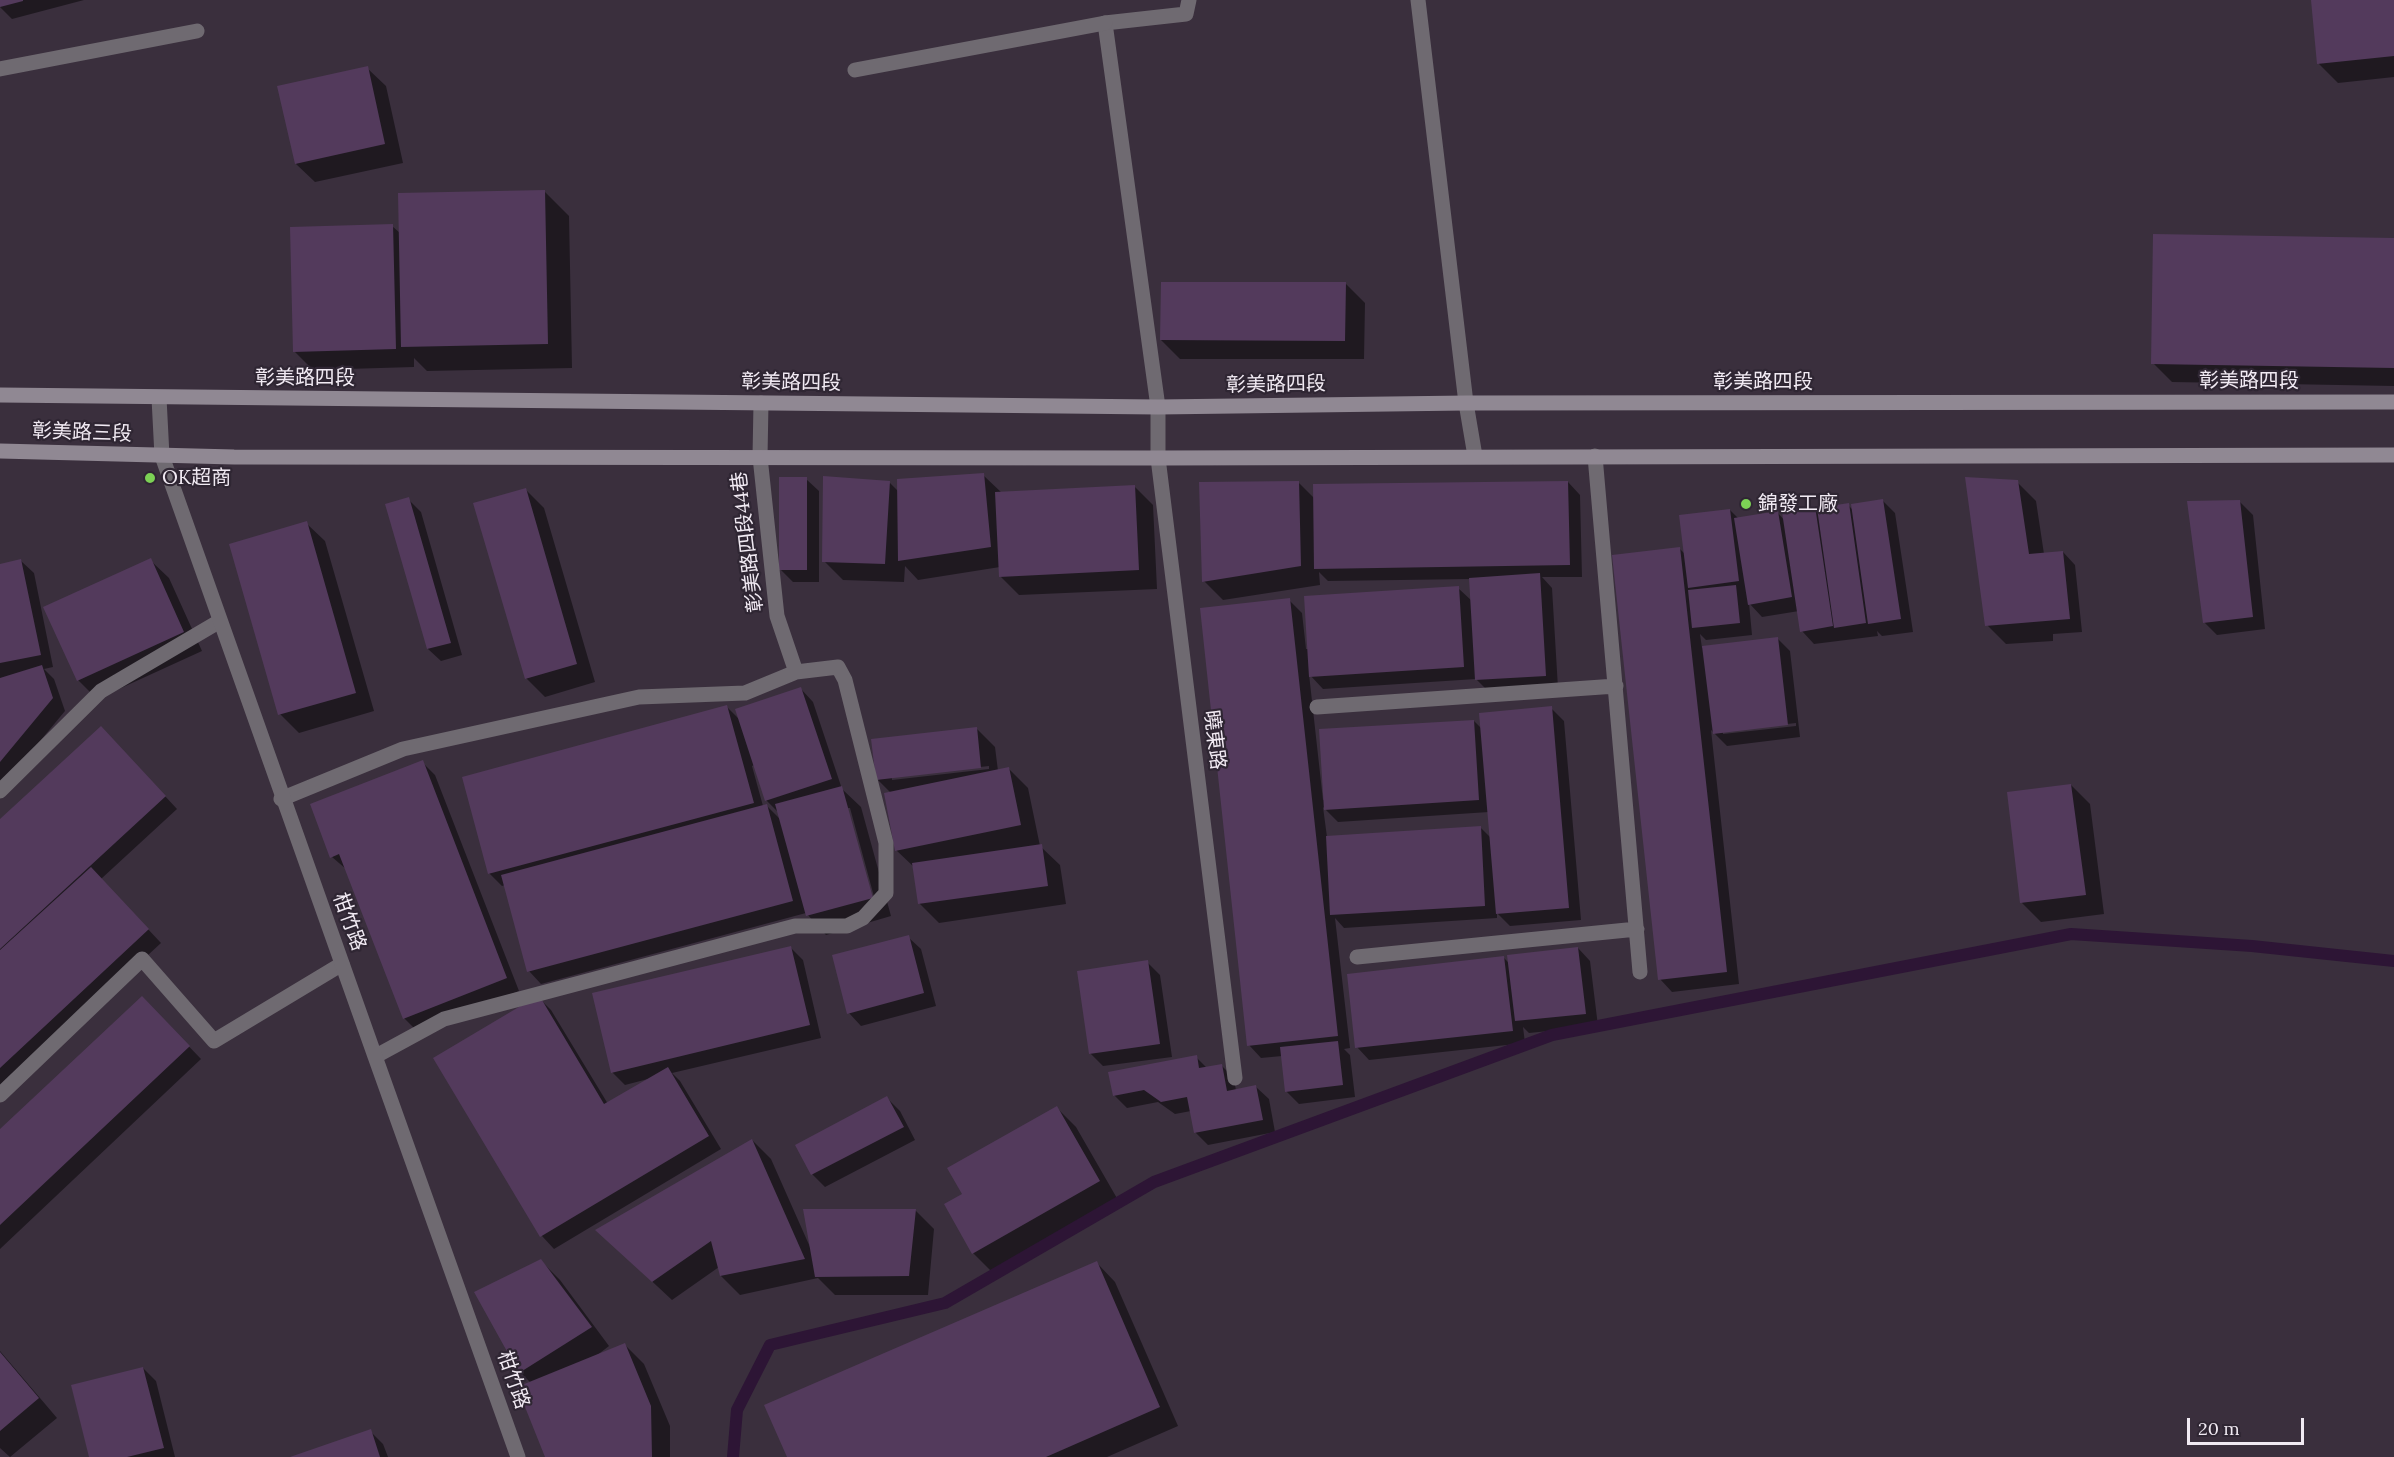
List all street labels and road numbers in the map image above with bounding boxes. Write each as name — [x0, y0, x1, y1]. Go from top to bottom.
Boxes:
street label: 彰美路四段 — [255, 366, 355, 390]
street label: 彰美路四段 — [2199, 369, 2299, 393]
street label: 彰美路四段 — [741, 370, 841, 396]
street label: 彰美路四段 — [1713, 370, 1813, 394]
street label: 彰美路四段 — [1226, 372, 1326, 398]
street label: 彰美路三段 — [32, 419, 132, 447]
street label: 彰美路四段44巷 — [727, 470, 769, 614]
street label: 曉東路 — [1198, 709, 1230, 771]
street label: 柑竹路 — [327, 890, 371, 954]
street label: 柑竹路 — [492, 1348, 534, 1412]

